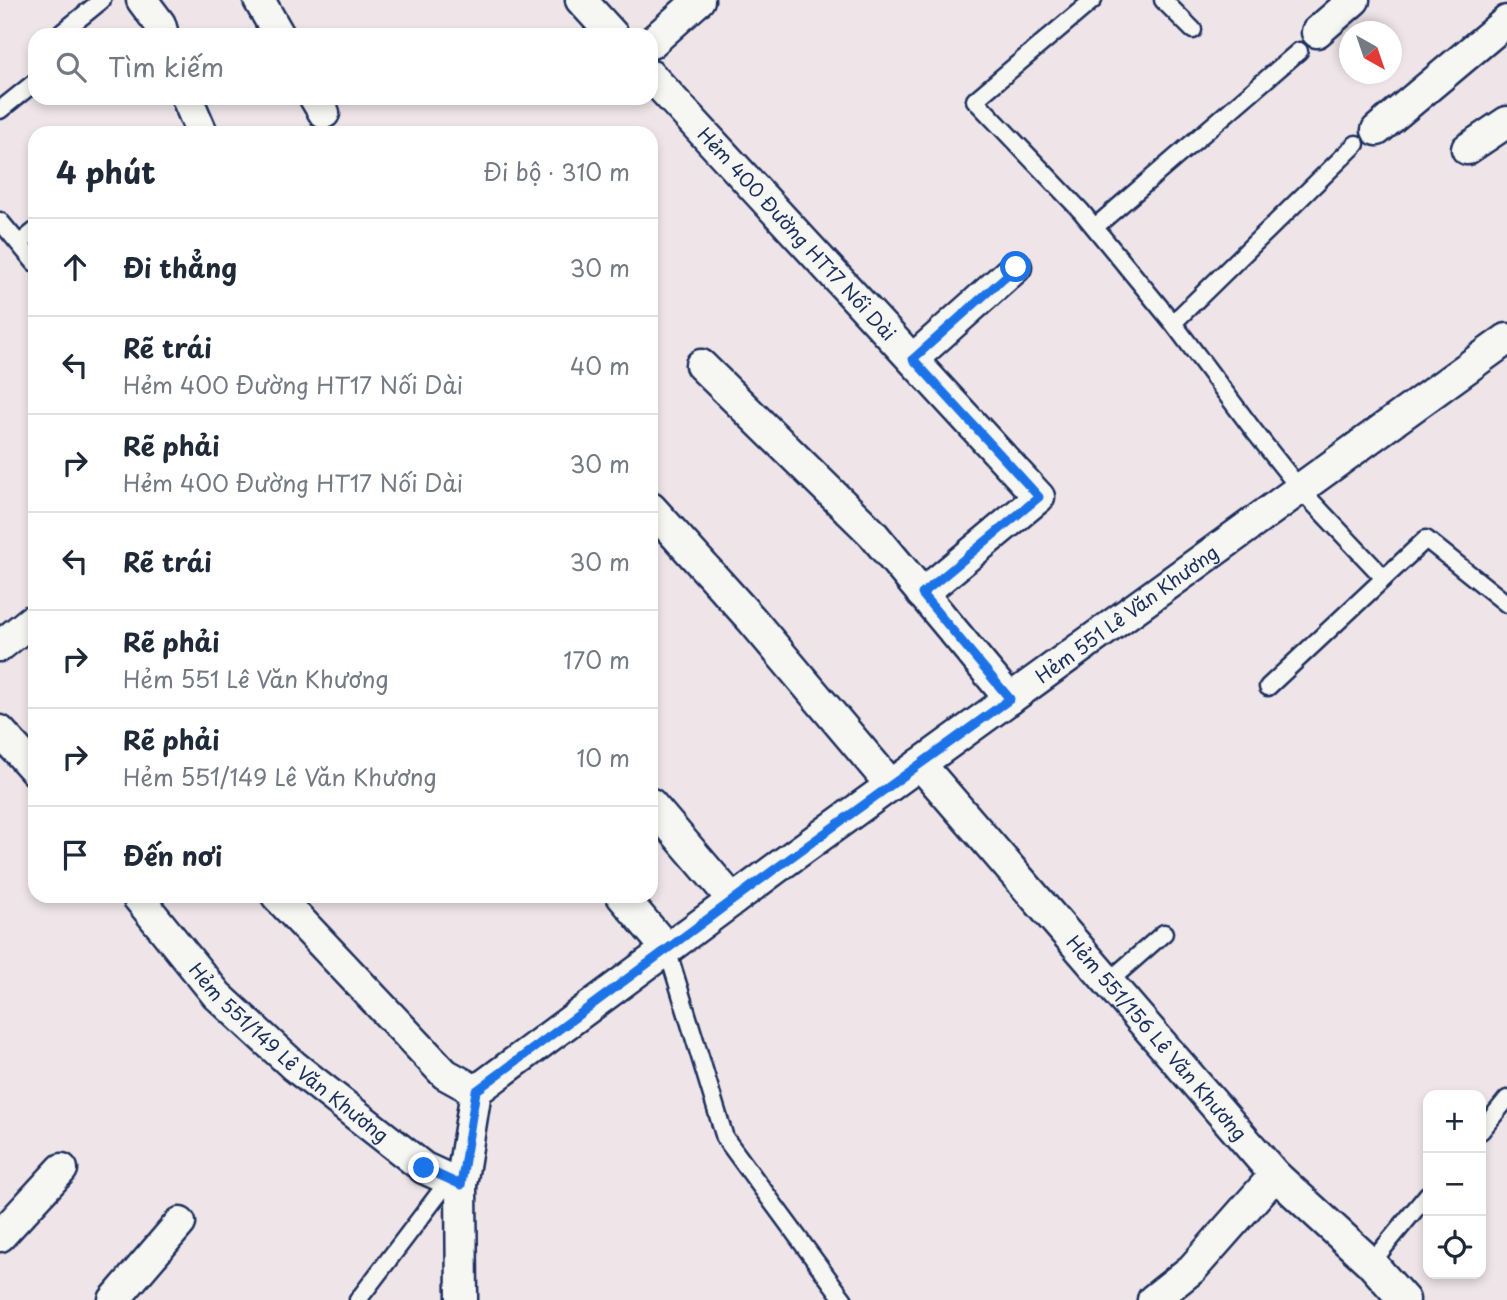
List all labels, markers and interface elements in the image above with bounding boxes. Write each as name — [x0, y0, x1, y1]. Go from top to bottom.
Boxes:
north arrow — [1339, 21, 1402, 84]
search box — [28, 28, 658, 105]
text: Tìm kiếm — [108, 47, 224, 86]
icon: search — [52, 48, 90, 86]
street label: Hẻm 400 Đường HT17 Nối Dài — [692, 121, 903, 346]
text: 4 phút — [56, 149, 156, 194]
text: Đi bộ · 310 m — [483, 154, 630, 189]
icon: ahead — [56, 248, 94, 286]
text: Đi thẳng — [123, 248, 237, 287]
text: 30 m — [569, 250, 630, 285]
route start — [1000, 251, 1031, 282]
text: Rẽ trái — [123, 328, 212, 367]
icon: left — [56, 346, 94, 384]
text: 40 m — [570, 348, 630, 383]
text: Hẻm 400 Đường HT17 Nối Dài — [123, 367, 463, 402]
text: Rẽ phải — [123, 426, 220, 465]
icon: right — [56, 444, 94, 482]
text: 30 m — [569, 446, 630, 481]
text: Hẻm 400 Đường HT17 Nối Dài — [123, 465, 463, 500]
street label: Hẻm 551 Lê Văn Khương — [1029, 538, 1223, 689]
icon: left — [56, 542, 94, 580]
text: Rẽ trái — [123, 542, 212, 581]
text: 30 m — [569, 544, 630, 579]
text: Rẽ phải — [123, 622, 220, 661]
icon: right — [56, 640, 94, 678]
text: 170 m — [563, 642, 630, 677]
text: Hẻm 551 Lê Văn Khương — [123, 661, 389, 696]
text: Rẽ phải — [123, 720, 220, 759]
icon: right — [56, 738, 94, 776]
text: 10 m — [576, 740, 630, 775]
text: Hẻm 551/149 Lê Văn Khương — [123, 759, 437, 794]
icon: arrive — [56, 836, 94, 874]
text: Đến nơi — [123, 836, 222, 875]
street label: Hẻm 551/156 Lê Văn Khương — [1061, 929, 1254, 1146]
street label: Hẻm 551/149 Lê Văn Khương — [183, 956, 395, 1148]
map controls — [1423, 1090, 1486, 1279]
button: + — [1423, 1090, 1486, 1153]
route end — [408, 1152, 439, 1183]
button: − — [1423, 1153, 1486, 1216]
button: locate — [1423, 1216, 1486, 1279]

